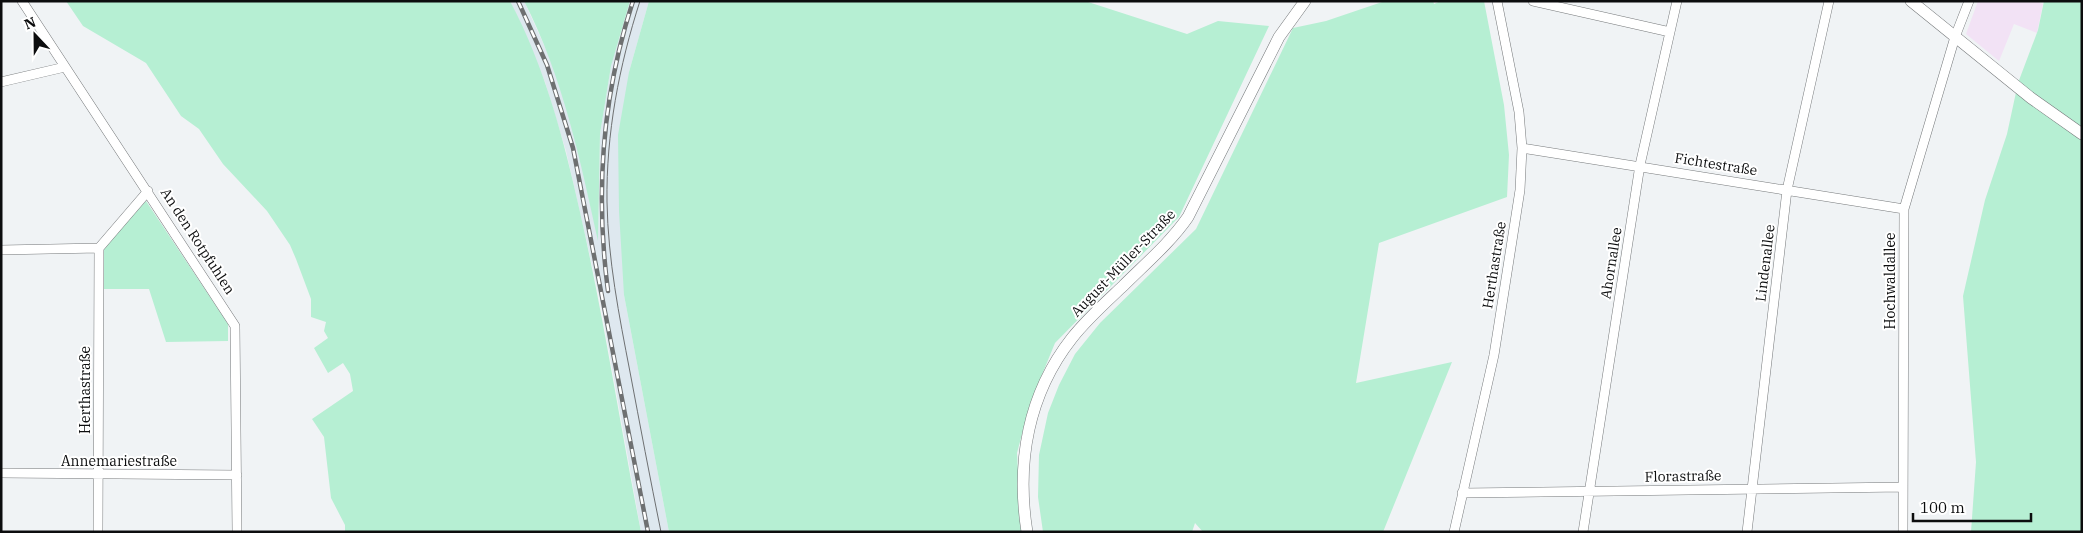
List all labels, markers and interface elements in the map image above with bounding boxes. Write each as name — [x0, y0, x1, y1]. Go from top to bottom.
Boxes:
north arrow — [10, 10, 60, 60]
text: N — [22, 13, 39, 33]
street label: Fichtestraße — [1673, 149, 1759, 179]
street label: An den Rotpfuhlen — [157, 184, 239, 298]
street label: August-Müller-Straße — [1067, 205, 1179, 321]
street label: Herthastraße — [1478, 220, 1510, 310]
street label: Lindenallee — [1751, 223, 1779, 303]
street label: Ahornallee — [1596, 226, 1626, 300]
street label: Hochwaldallee — [1881, 232, 1899, 330]
street label: Herthastraße — [76, 346, 94, 434]
street label: Annemariestraße — [61, 452, 177, 470]
street label: Florastraße — [1644, 466, 1722, 486]
scale bar — [1913, 490, 2030, 522]
text: 100 m — [1920, 498, 1965, 517]

